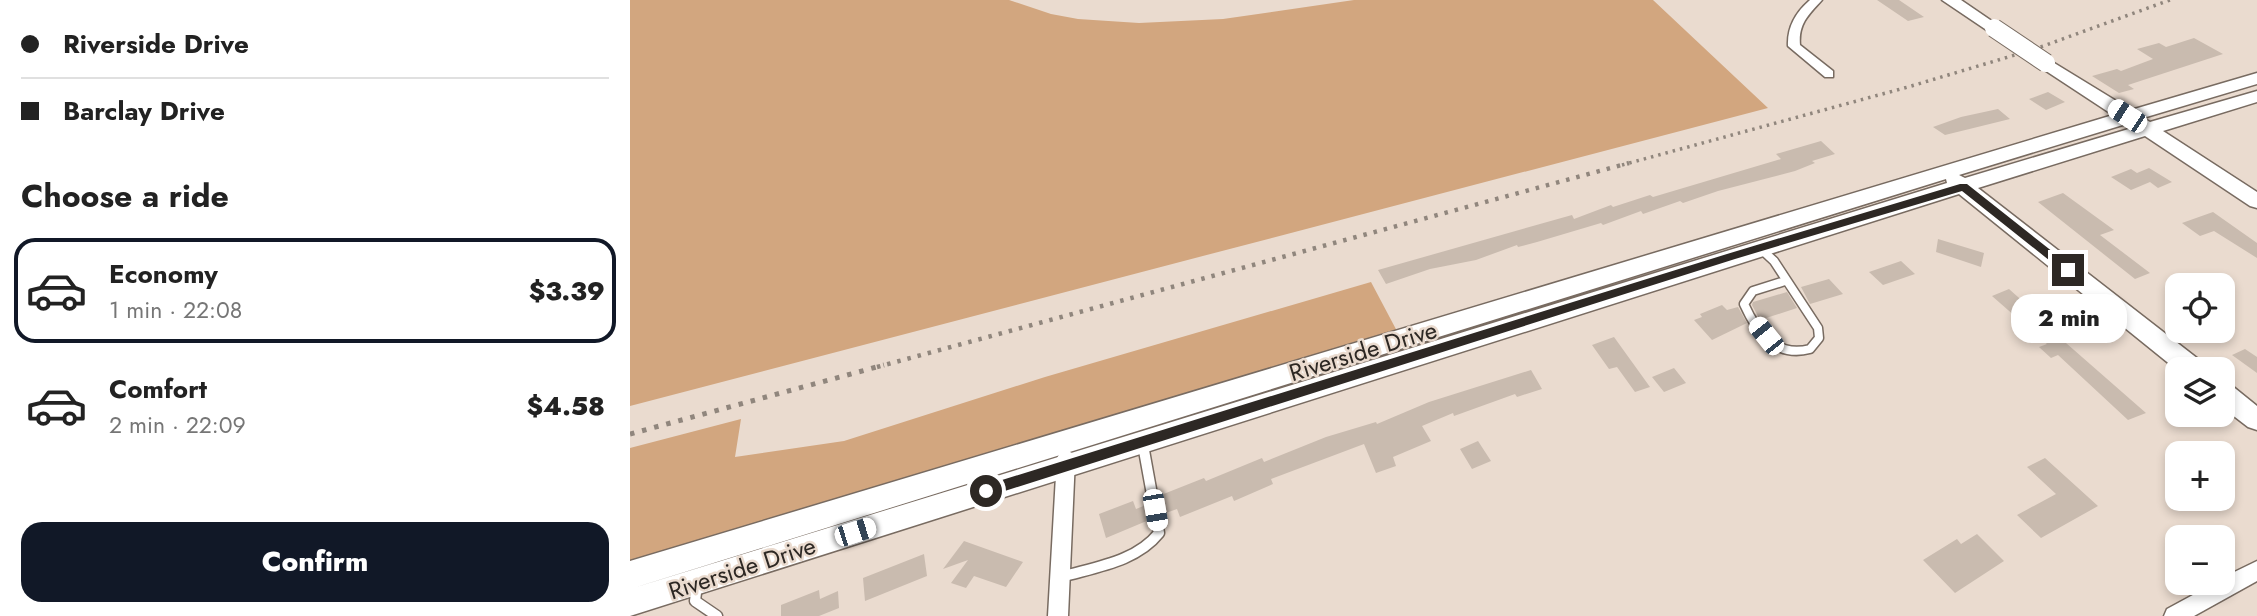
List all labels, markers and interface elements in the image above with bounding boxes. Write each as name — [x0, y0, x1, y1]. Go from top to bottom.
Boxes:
text: Riverside Drive — [63, 25, 249, 63]
text: Barclay Drive — [63, 92, 225, 130]
car — [2104, 96, 2151, 136]
text: Choose a ride — [21, 173, 229, 219]
route end — [2052, 254, 2084, 286]
text: Economy — [109, 255, 218, 293]
icon: car — [25, 259, 88, 322]
text: $3.39 — [529, 272, 605, 310]
map controls — [2165, 273, 2235, 595]
button: locate — [2165, 273, 2235, 343]
text: 1 min · 22:08 — [109, 293, 242, 327]
callout: 2 min — [2010, 294, 2126, 344]
text: 2 min — [2038, 301, 2100, 335]
street label: Riverside Drive — [1285, 312, 1441, 390]
car — [1745, 313, 1788, 359]
button: layers — [2165, 357, 2235, 427]
text: Comfort — [109, 370, 207, 408]
icon: car — [25, 374, 88, 437]
text: $4.58 — [527, 387, 605, 425]
text: 2 min · 22:09 — [109, 408, 246, 442]
button: + — [2165, 441, 2235, 511]
route start — [970, 475, 1002, 507]
car — [1142, 487, 1169, 533]
car — [832, 516, 879, 548]
button: Confirm — [21, 522, 609, 602]
button: − — [2165, 525, 2235, 595]
street label: Riverside Drive — [664, 528, 820, 608]

